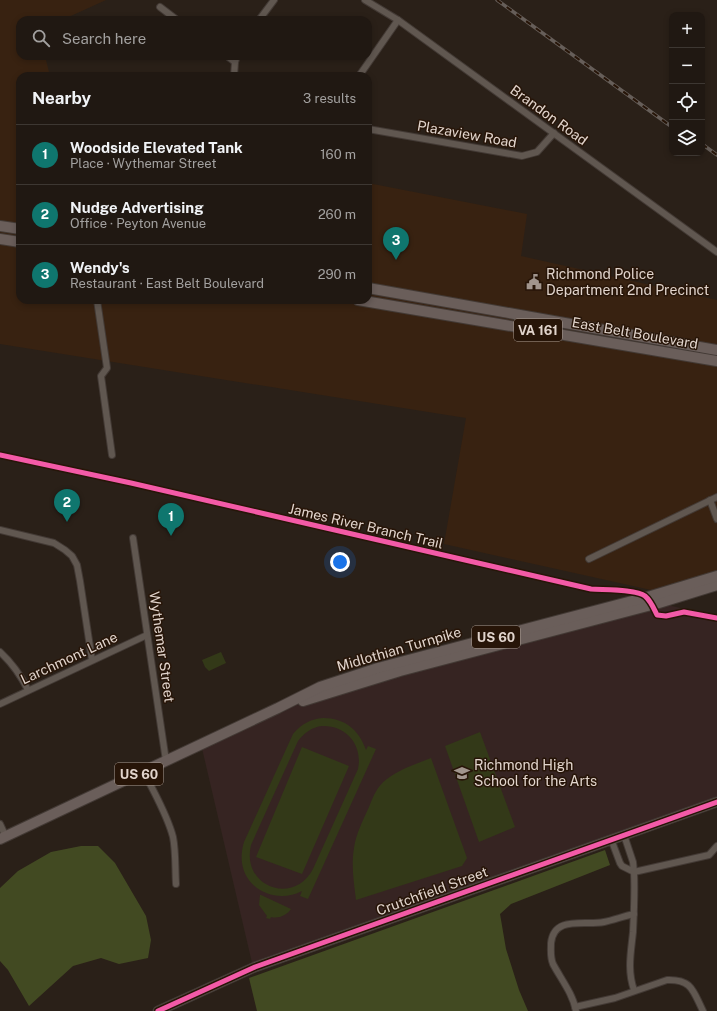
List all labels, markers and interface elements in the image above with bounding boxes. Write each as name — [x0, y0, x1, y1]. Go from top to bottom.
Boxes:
map controls — [669, 12, 705, 156]
button: + — [669, 12, 705, 48]
search box — [16, 16, 372, 60]
icon: search — [30, 27, 52, 49]
text: Search here — [62, 30, 146, 47]
button: − — [669, 48, 705, 84]
street label: Brandon Road — [507, 82, 591, 148]
button: locate — [669, 84, 705, 120]
text: Nearby — [32, 88, 91, 108]
text: 3 results — [303, 91, 356, 106]
street label: Plazaview Road — [416, 117, 518, 151]
button: layers — [669, 120, 705, 156]
text: Woodside Elevated Tank — [70, 139, 243, 156]
text: 1 — [42, 147, 48, 162]
text: 160 m — [320, 147, 356, 162]
text: Place · Wythemar Street — [70, 156, 216, 171]
text: Nudge Advertising — [70, 199, 204, 216]
text: 2 — [41, 207, 49, 222]
text: 260 m — [318, 207, 356, 222]
text: Office · Peyton Avenue — [70, 216, 206, 231]
pin: 3 — [383, 227, 409, 260]
text: Wendy's — [70, 259, 130, 276]
place label: Richmond Police Department 2nd Precinct — [546, 266, 709, 298]
text: 3 — [41, 267, 49, 282]
text: 290 m — [318, 267, 356, 282]
public building icon: Richmond Police Department 2nd Precinct — [525, 273, 543, 291]
text: Restaurant · East Belt Boulevard — [70, 276, 264, 291]
street label: East Belt Boulevard — [571, 314, 699, 352]
road number: VA 161 — [514, 319, 562, 341]
pin: 2 — [54, 489, 80, 522]
street label: James River Branch Trail — [287, 500, 445, 552]
pin: 1 — [158, 503, 184, 536]
your location — [330, 552, 350, 572]
street label: Wythemar Street — [146, 590, 178, 704]
street label: Midlothian Turnpike — [335, 624, 463, 674]
road number: US 60 — [472, 626, 520, 648]
street label: Larchmont Lane — [18, 629, 120, 687]
place label: Richmond High School for the Arts — [474, 757, 597, 789]
road number: US 60 — [115, 763, 163, 785]
school or university icon: Richmond High School for the Arts — [453, 764, 471, 782]
street label: Crutchfield Street — [374, 863, 490, 919]

